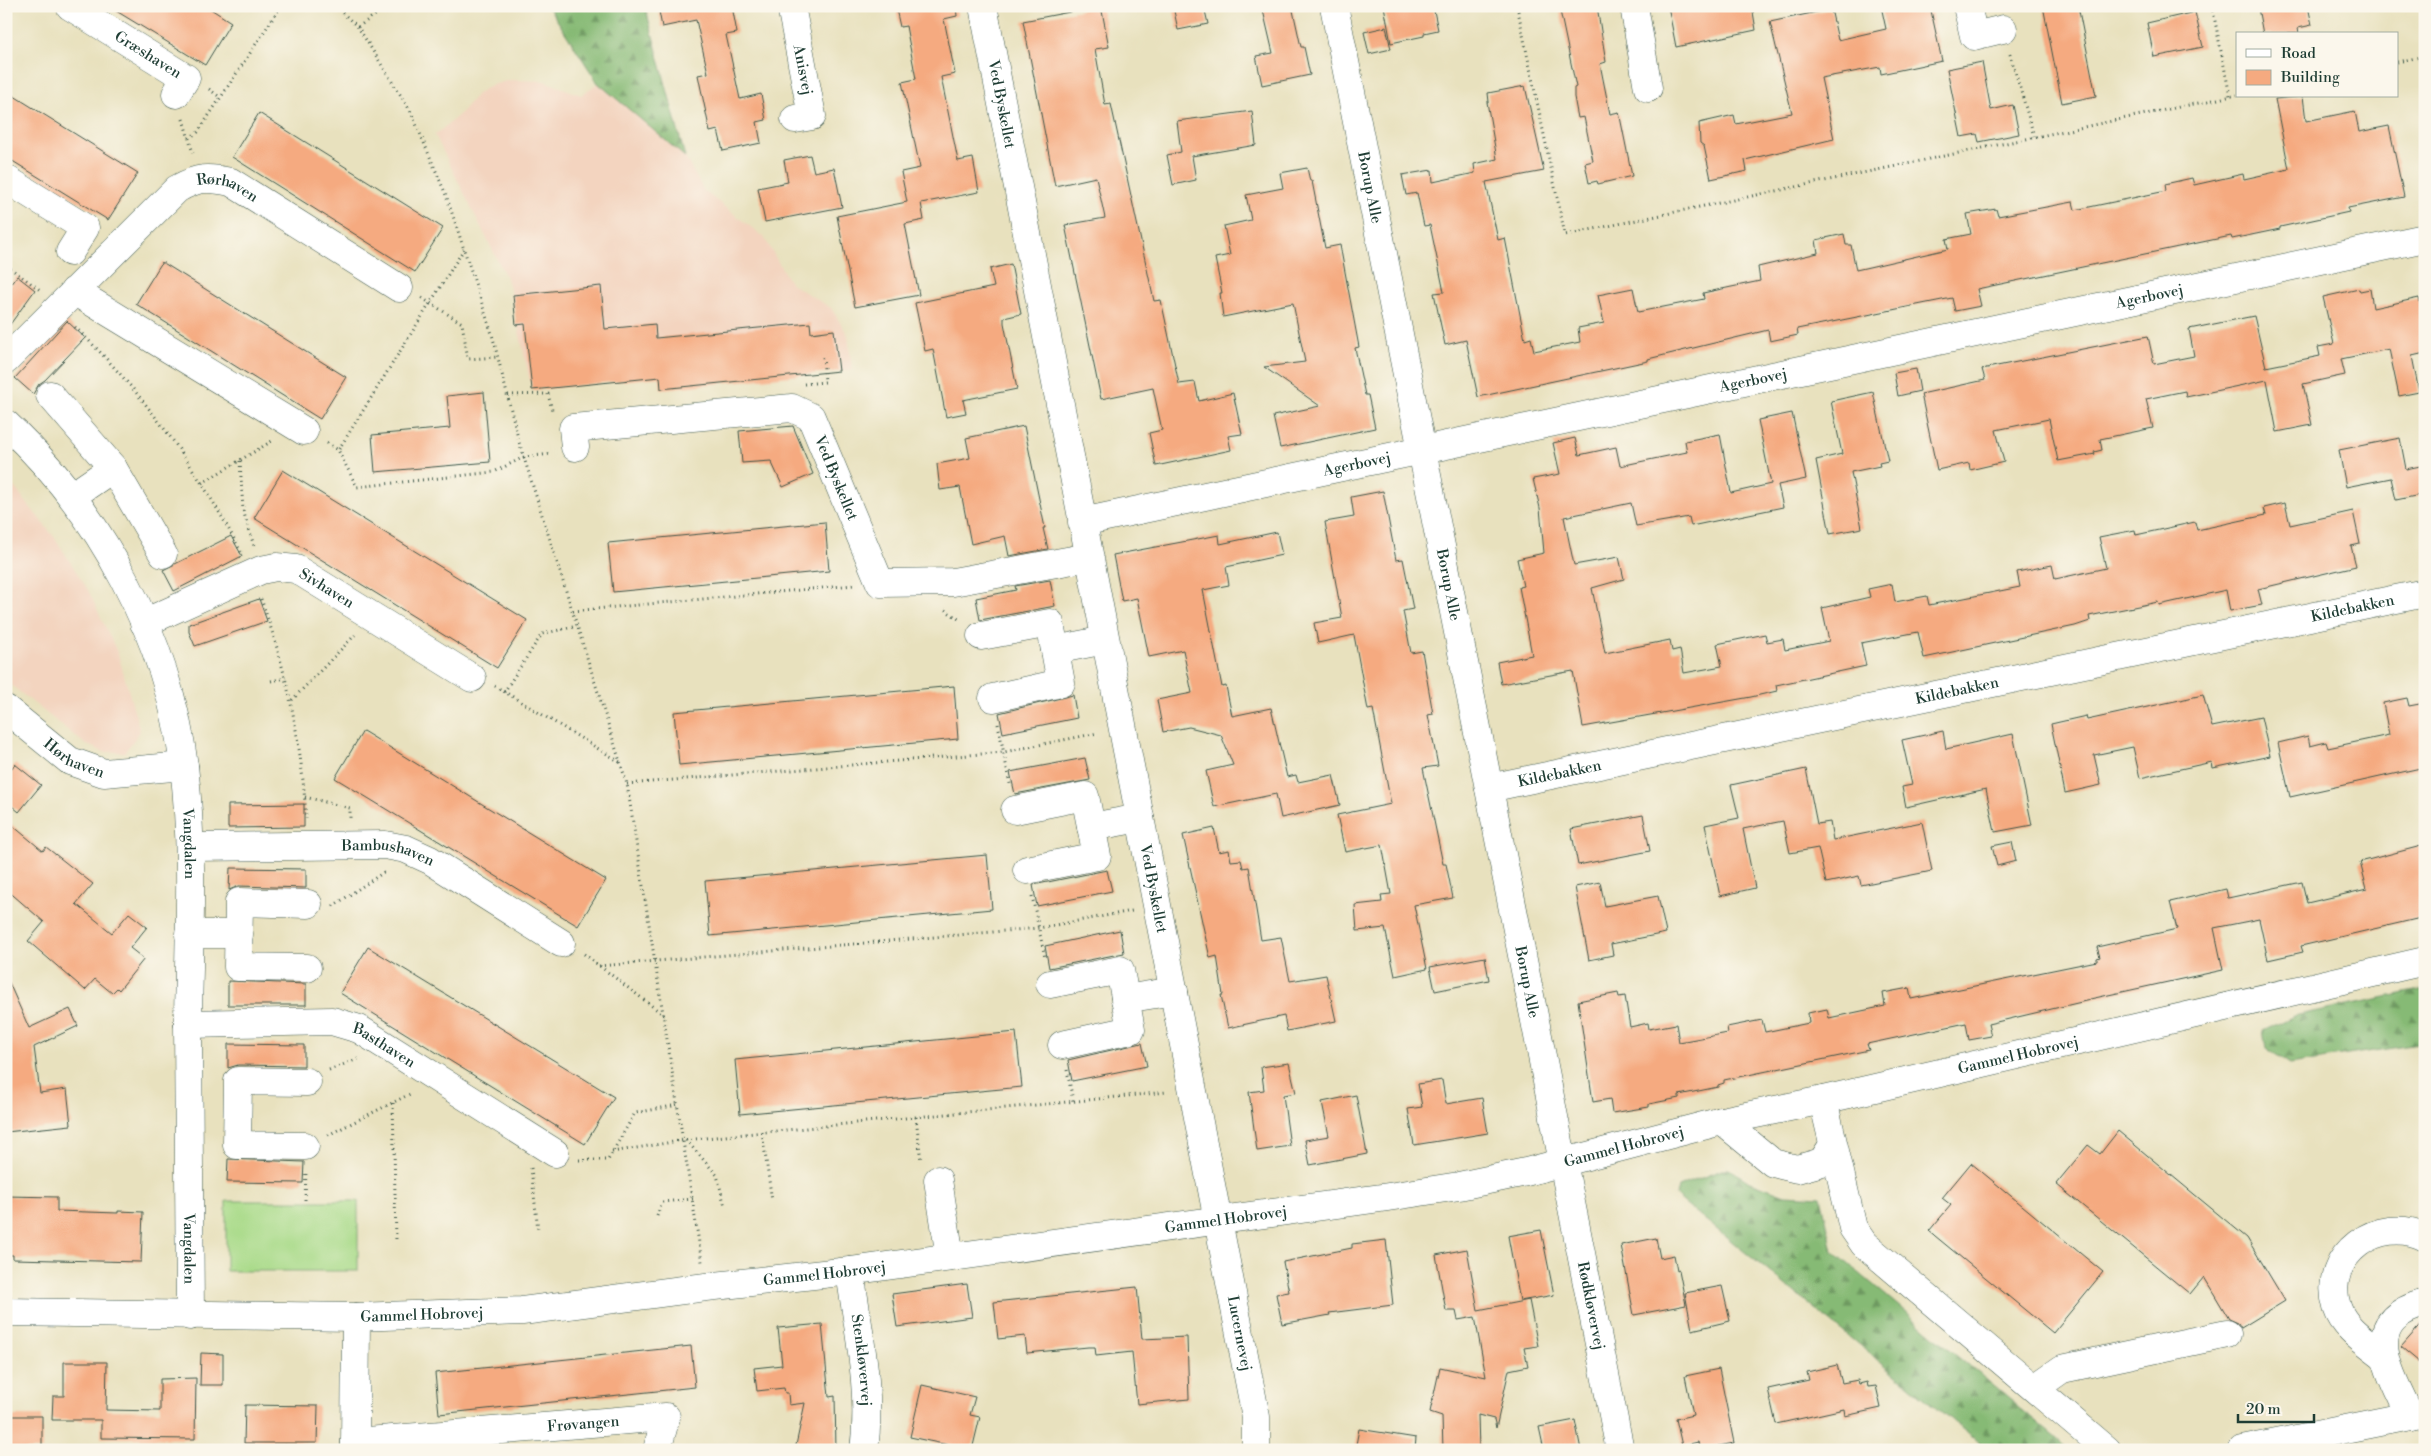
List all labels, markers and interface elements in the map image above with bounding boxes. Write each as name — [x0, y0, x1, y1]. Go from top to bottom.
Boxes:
street label: Græshaven — [111, 27, 185, 83]
legend — [2236, 32, 2398, 98]
street label: Anisvej — [788, 42, 817, 97]
text: Road — [2281, 44, 2316, 63]
street label: Ved Byskellet — [983, 57, 1019, 151]
text: Building — [2280, 68, 2340, 87]
street label: Borup Alle — [1353, 149, 1386, 225]
street label: Rørhaven — [195, 170, 262, 207]
street label: Agerbovej — [2113, 280, 2185, 313]
street label: Agerbovej — [1717, 364, 1789, 397]
street label: Ved Byskellet — [809, 432, 862, 524]
street label: Agerbovej — [1320, 448, 1393, 481]
street label: Borup Alle — [1432, 546, 1465, 623]
street label: Sivhaven — [295, 564, 358, 613]
street label: Kildebakken — [2309, 591, 2396, 627]
street label: Kildebakken — [1914, 673, 2000, 709]
street label: Hørhaven — [40, 735, 107, 782]
street label: Kildebakken — [1516, 756, 1603, 792]
street label: Vangdalen — [178, 807, 199, 879]
street label: Bambushaven — [340, 835, 437, 871]
street label: Ved Byskellet — [1135, 842, 1171, 935]
street label: Borup Alle — [1510, 944, 1543, 1020]
street label: Basthaven — [350, 1019, 419, 1072]
street label: Gammel Hobrovej — [1956, 1032, 2081, 1079]
street label: Gammel Hobrovej — [1562, 1122, 1686, 1172]
street label: Gammel Hobrovej — [1164, 1202, 1288, 1238]
street label: Vangdalen — [179, 1212, 199, 1284]
street label: Gammel Hobrovej — [762, 1257, 887, 1291]
street label: Rødkløvervej — [1573, 1260, 1609, 1352]
street label: Lucernevej — [1223, 1294, 1256, 1373]
street label: Gammel Hobrovej — [360, 1303, 484, 1327]
street label: Stenkløvervej — [847, 1313, 875, 1407]
scale bar — [2238, 1391, 2315, 1423]
text: 20 m — [2246, 1400, 2281, 1419]
street label: Frøvangen — [546, 1412, 620, 1437]

